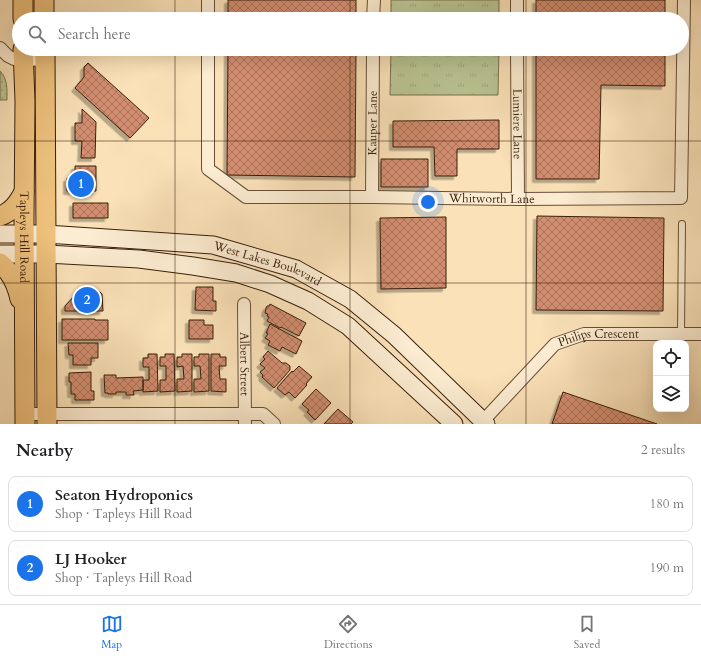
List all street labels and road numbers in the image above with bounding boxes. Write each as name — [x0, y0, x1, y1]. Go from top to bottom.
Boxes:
street label: Lumiere Lane — [509, 89, 526, 159]
street label: Kauper Lane — [364, 90, 381, 156]
street label: Whitworth Lane — [448, 190, 535, 207]
street label: Tapleys Hill Road — [16, 191, 32, 283]
street label: West Lakes Boulevard — [211, 237, 325, 290]
street label: Philips Crescent — [556, 325, 639, 350]
street label: Albert Street — [236, 332, 253, 396]

